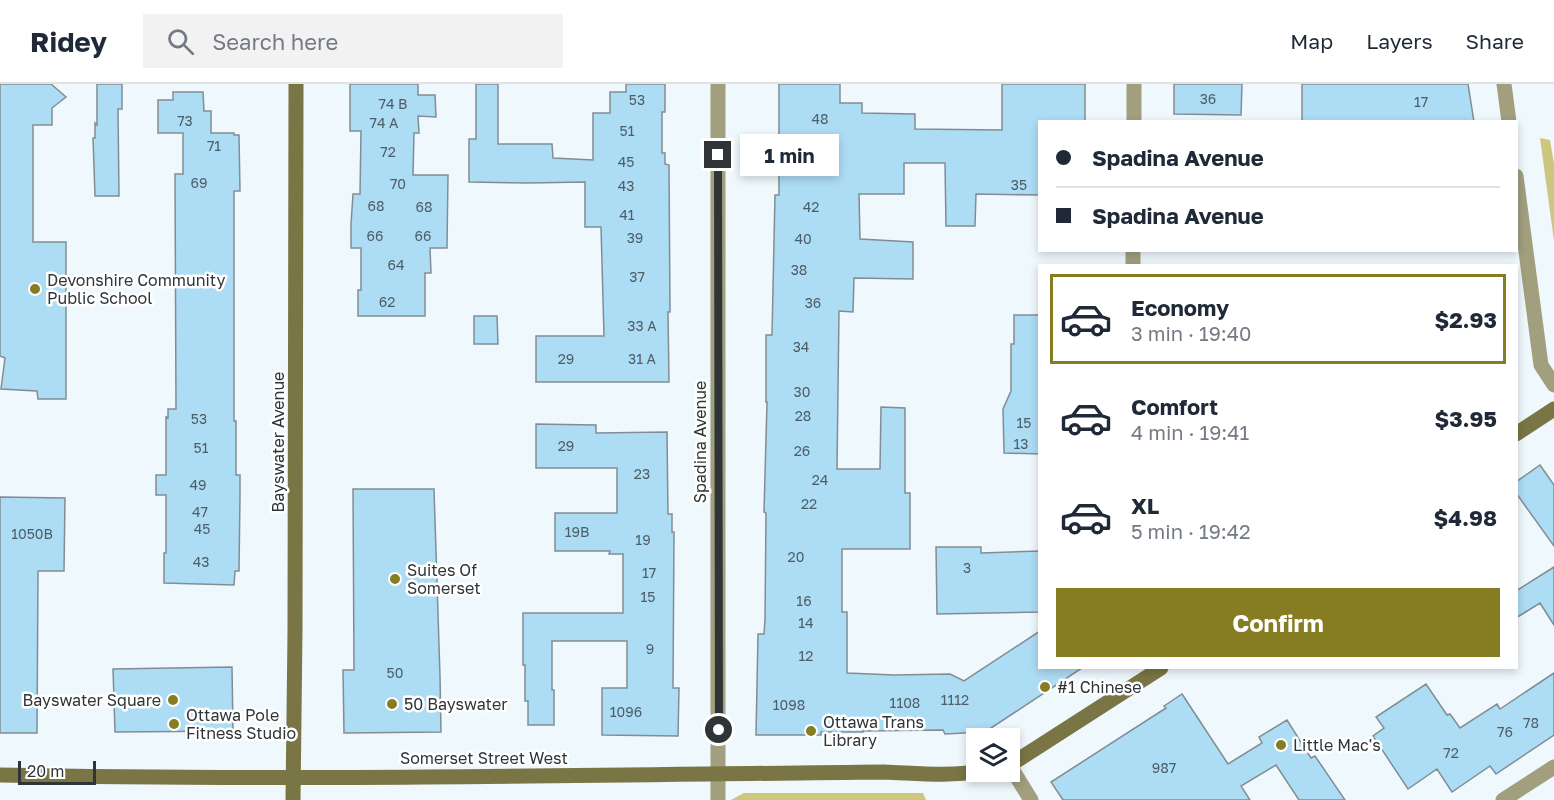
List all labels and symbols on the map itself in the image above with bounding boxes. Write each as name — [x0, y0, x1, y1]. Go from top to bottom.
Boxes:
house number: 36 — [1200, 90, 1216, 107]
house number: 53 — [629, 91, 645, 108]
house number: 17 — [1414, 93, 1428, 110]
house number: 74 B — [379, 95, 407, 112]
house number: 48 — [811, 110, 829, 127]
house number: 73 — [177, 112, 193, 129]
house number: 74 A — [370, 114, 399, 131]
house number: 51 — [620, 122, 635, 139]
callout: 1 min — [739, 134, 838, 176]
house number: 71 — [207, 137, 221, 154]
route end — [704, 141, 731, 168]
house number: 72 — [380, 143, 396, 160]
house number: 45 — [618, 153, 634, 170]
house number: 69 — [191, 174, 207, 191]
house number: 70 — [390, 175, 406, 192]
house number: 35 — [1011, 176, 1027, 193]
house number: 43 — [618, 177, 634, 194]
house number: 68 — [367, 197, 385, 214]
house number: 68 — [415, 198, 433, 215]
house number: 42 — [803, 198, 819, 215]
house number: 41 — [619, 206, 635, 223]
house number: 66 — [367, 227, 383, 244]
house number: 66 — [415, 227, 431, 244]
house number: 39 — [627, 229, 643, 246]
house number: 40 — [794, 230, 812, 247]
house number: 64 — [387, 256, 405, 273]
house number: 38 — [791, 261, 807, 278]
house number: 37 — [629, 268, 645, 285]
place label: Devonshire Community Public School — [47, 270, 226, 308]
marker: Devonshire Community Public School — [28, 282, 42, 296]
house number: 62 — [379, 293, 395, 310]
house number: 36 — [805, 294, 821, 311]
house number: 33 A — [627, 317, 657, 334]
house number: 34 — [793, 338, 809, 355]
house number: 29 — [558, 350, 574, 367]
house number: 31 A — [628, 350, 657, 367]
street label: Bayswater Avenue — [268, 372, 288, 512]
street label: Spadina Avenue — [690, 381, 710, 503]
house number: 30 — [794, 383, 810, 400]
house number: 28 — [795, 407, 811, 424]
house number: 53 — [191, 410, 207, 427]
house number: 15 — [1017, 414, 1031, 431]
house number: 13 — [1014, 435, 1028, 452]
house number: 29 — [558, 437, 574, 454]
house number: 51 — [194, 439, 209, 456]
house number: 26 — [794, 442, 810, 459]
house number: 23 — [634, 465, 650, 482]
house number: 24 — [812, 471, 828, 488]
house number: 49 — [189, 476, 207, 493]
house number: 22 — [801, 495, 817, 512]
house number: 47 — [192, 503, 208, 520]
house number: 45 — [194, 520, 210, 537]
house number: 19B — [565, 523, 589, 540]
house number: 1050B — [11, 525, 53, 542]
house number: 19 — [635, 531, 651, 548]
house number: 20 — [788, 548, 804, 565]
house number: 43 — [193, 553, 209, 570]
house number: 3 — [963, 559, 971, 576]
place label: Suites Of Somerset — [407, 560, 481, 598]
house number: 17 — [642, 564, 656, 581]
marker: Suites Of Somerset — [388, 572, 402, 586]
house number: 15 — [641, 588, 655, 605]
house number: 16 — [796, 592, 812, 609]
house number: 14 — [798, 614, 814, 631]
house number: 9 — [646, 640, 654, 657]
house number: 12 — [799, 647, 813, 664]
house number: 50 — [387, 664, 403, 681]
place label: #1 Chinese — [1057, 677, 1142, 697]
marker: #1 Chinese — [1038, 680, 1052, 694]
place label: Bayswater Square — [23, 690, 161, 710]
house number: 1112 — [941, 691, 969, 708]
marker: Bayswater Square — [166, 693, 180, 707]
place label: 50 Bayswater — [404, 694, 508, 714]
house number: 1108 — [890, 694, 920, 711]
house number: 1098 — [773, 696, 805, 713]
marker: 50 Bayswater — [385, 697, 399, 711]
house number: 1096 — [610, 703, 642, 720]
place label: Ottawa Pole Fitness Studio — [186, 705, 296, 743]
place label: Ottawa Trans Library — [823, 712, 924, 750]
house number: 78 — [1523, 714, 1539, 731]
route start — [705, 716, 732, 743]
marker: Ottawa Pole Fitness Studio — [167, 717, 181, 731]
house number: 76 — [1497, 723, 1513, 740]
marker: Ottawa Trans Library — [804, 724, 818, 738]
place label: Little Mac's — [1293, 735, 1381, 755]
marker: Little Mac's — [1274, 738, 1288, 752]
house number: 72 — [1443, 744, 1459, 761]
street label: Somerset Street West — [400, 748, 568, 768]
scale bar — [18, 758, 96, 786]
house number: 987 — [1152, 759, 1176, 776]

